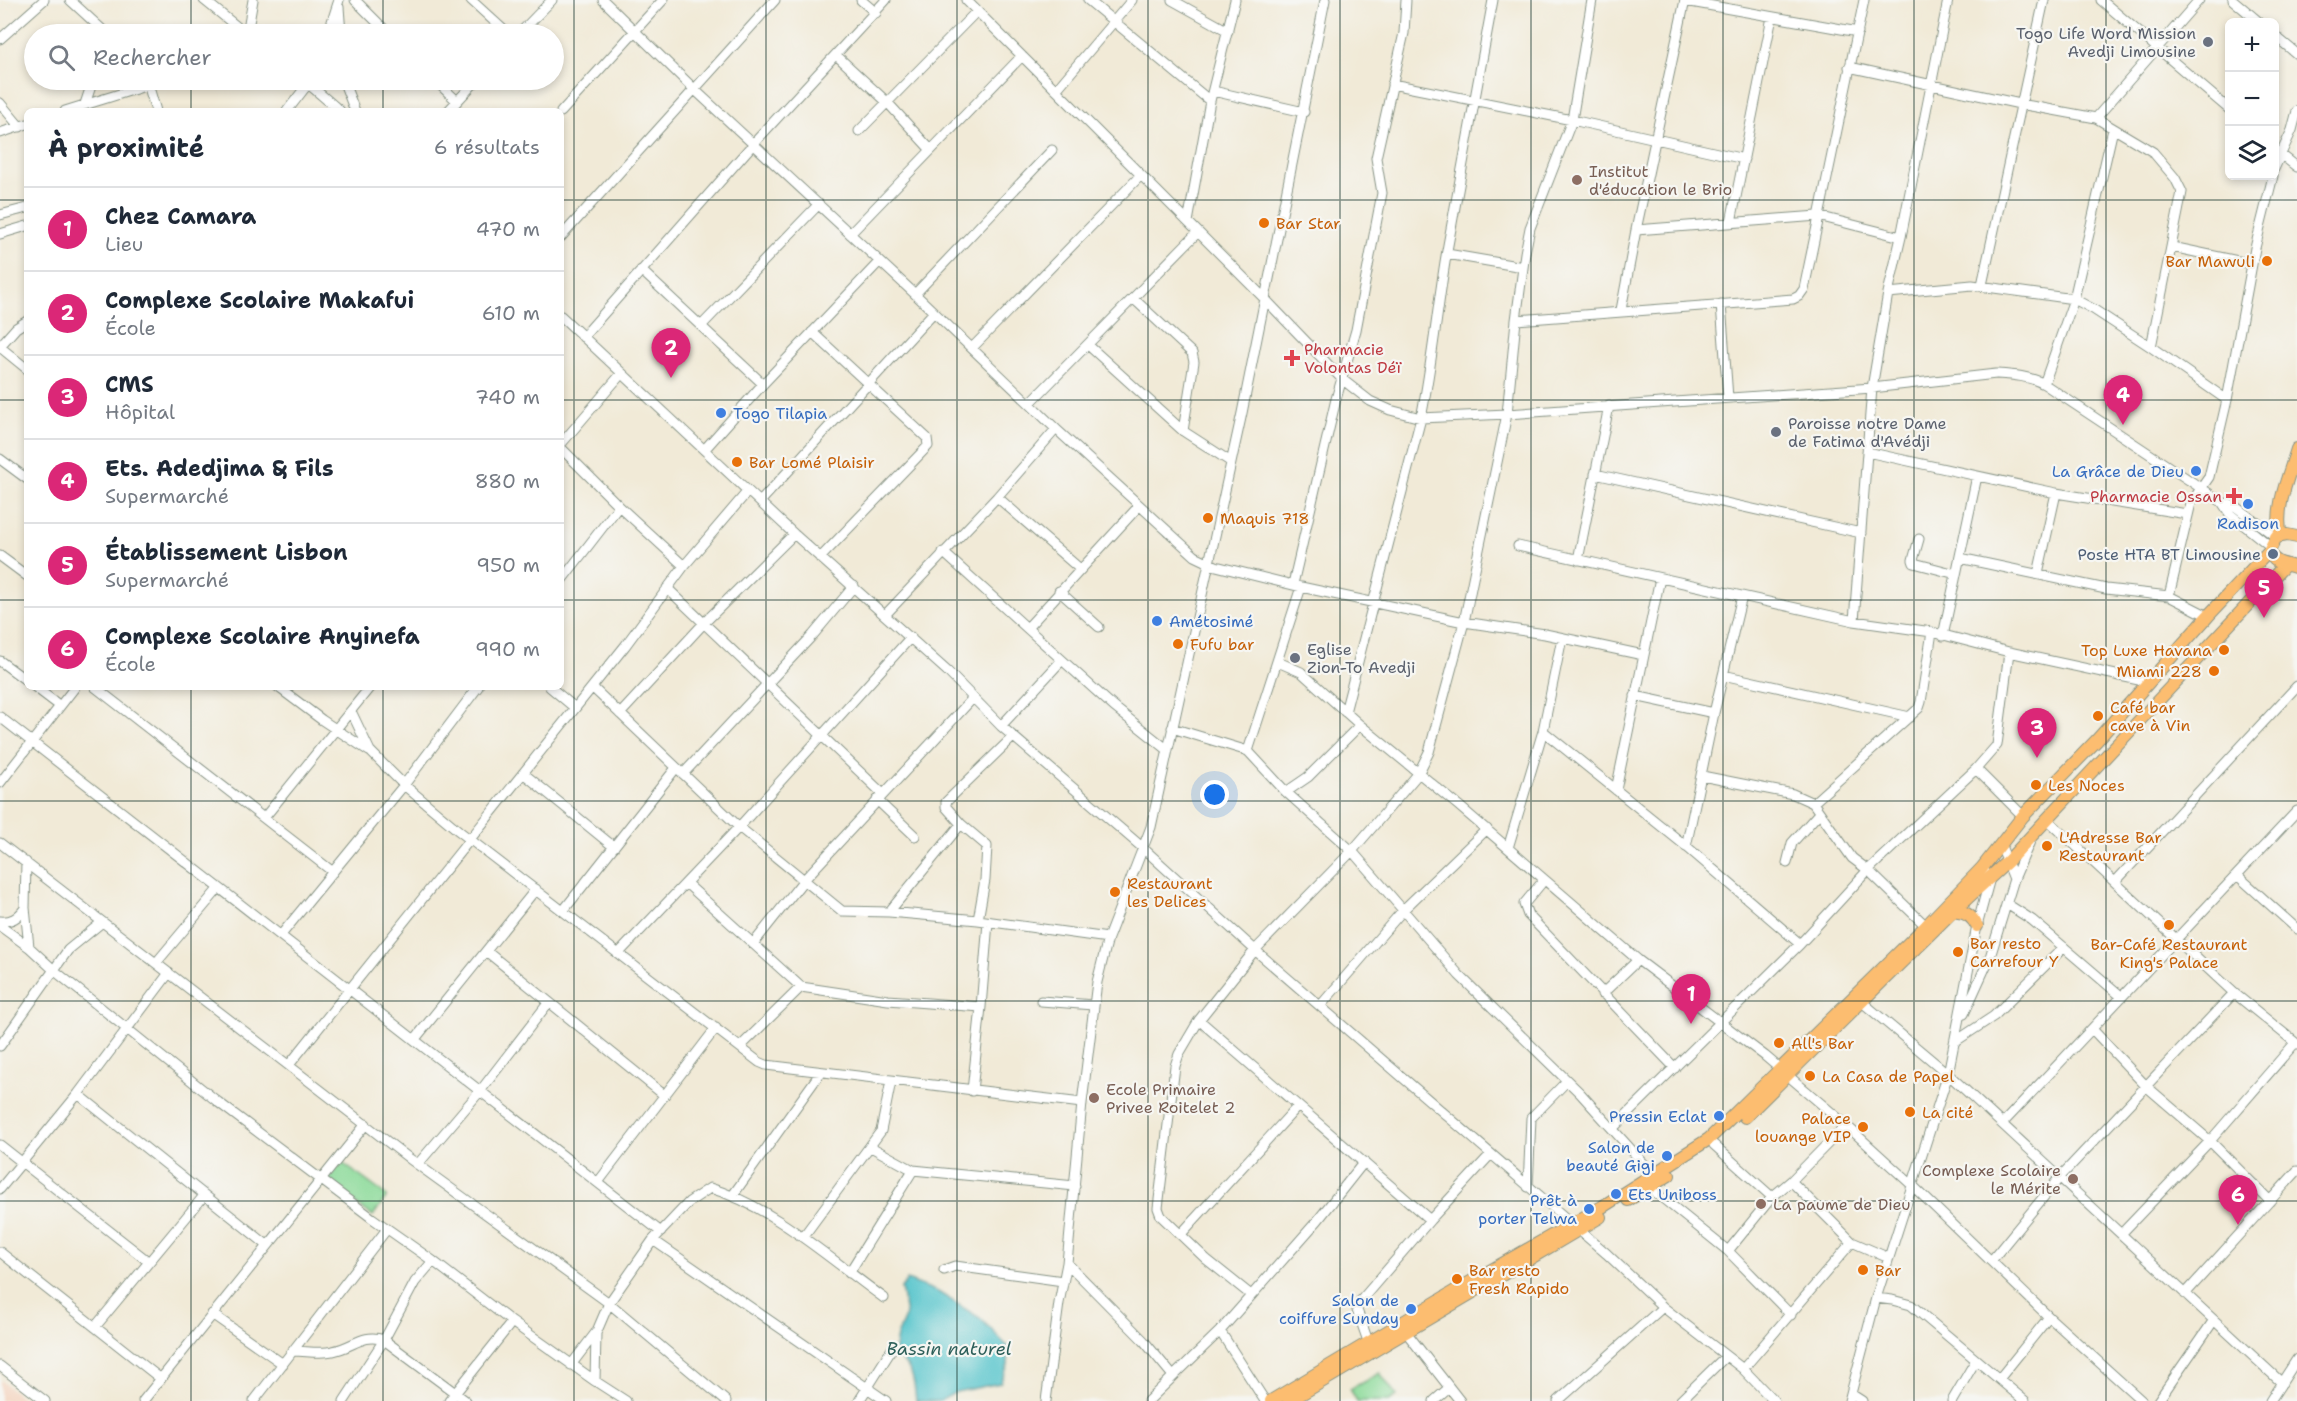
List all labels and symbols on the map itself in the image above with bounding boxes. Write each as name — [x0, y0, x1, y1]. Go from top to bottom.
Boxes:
place label: Togo Life Word Mission Avedji Limousine — [2016, 23, 2196, 62]
marker: Togo Life Word Mission Avedji Limousine — [2201, 35, 2215, 49]
place label: Institut d'éducation le Brio — [1589, 161, 1732, 200]
marker: Institut d'éducation le Brio — [1570, 173, 1584, 187]
place label: Bar Star — [1276, 213, 1341, 234]
marker: Bar Star — [1257, 216, 1271, 230]
place label: Bar Mawuli — [2166, 251, 2255, 272]
marker: Bar Mawuli — [2260, 254, 2274, 268]
pin: 2 — [652, 328, 690, 378]
place label: Pharmacie Volontas Déï — [1304, 339, 1403, 378]
marker: Pharmacie Volontas Déï — [1285, 351, 1299, 365]
pin: 4 — [2104, 376, 2142, 425]
place label: Togo Tilapia — [733, 403, 827, 424]
marker: Togo Tilapia — [714, 406, 728, 420]
place label: Paroisse notre Dame de Fatima d'Avédji — [1788, 413, 1947, 452]
marker: Paroisse notre Dame de Fatima d'Avédji — [1769, 425, 1783, 439]
place label: Bar Lomé Plaisir — [749, 452, 875, 473]
marker: Bar Lomé Plaisir — [730, 455, 744, 469]
place label: La Grâce de Dieu — [2052, 461, 2184, 482]
marker: La Grâce de Dieu — [2189, 464, 2203, 478]
place label: Pharmacie Ossan — [2090, 486, 2222, 507]
marker: Pharmacie Ossan — [2227, 489, 2241, 503]
marker: Radison — [2241, 497, 2255, 511]
place label: Maquis 718 — [1220, 508, 1309, 529]
marker: Maquis 718 — [1201, 511, 1215, 525]
place label: Radison — [2217, 513, 2279, 534]
place label: Poste HTA BT Limousine — [2078, 544, 2261, 565]
marker: Poste HTA BT Limousine — [2266, 547, 2280, 561]
pin: 5 — [2244, 568, 2284, 618]
place label: Amétosimé — [1169, 611, 1254, 632]
marker: Amétosimé — [1150, 614, 1164, 628]
place label: Fufu bar — [1190, 634, 1254, 655]
marker: Fufu bar — [1171, 637, 1185, 651]
place label: Eglise Zion-To Avedji — [1307, 639, 1415, 678]
place label: Top Luxe Havana — [2081, 640, 2212, 661]
marker: Top Luxe Havana — [2217, 643, 2231, 657]
marker: Eglise Zion-To Avedji — [1288, 651, 1302, 665]
place label: Miami 228 — [2116, 661, 2202, 682]
marker: Miami 228 — [2207, 664, 2221, 678]
place label: Café bar cave à Vin — [2110, 697, 2191, 736]
pin: 3 — [2018, 708, 2056, 758]
marker: Café bar cave à Vin — [2091, 709, 2105, 723]
place label: Les Noces — [2048, 775, 2125, 796]
marker: Les Noces — [2029, 778, 2043, 792]
your location — [1200, 780, 1229, 809]
place label: L'Adresse Bar Restaurant — [2059, 827, 2162, 866]
marker: L'Adresse Bar Restaurant — [2040, 839, 2054, 853]
place label: Restaurant les Delices — [1127, 873, 1213, 912]
marker: Restaurant les Delices — [1108, 885, 1122, 899]
marker: Bar-Café Restaurant King's Palace — [2162, 918, 2176, 932]
place label: Bar resto Carrefour Y — [1970, 933, 2059, 972]
place label: Bar-Café Restaurant King's Palace — [2091, 934, 2247, 973]
marker: Bar resto Carrefour Y — [1951, 945, 1965, 959]
pin: 1 — [1672, 974, 1710, 1024]
place label: All's Bar — [1791, 1033, 1854, 1054]
marker: All's Bar — [1772, 1036, 1786, 1050]
place label: La Casa de Papel — [1822, 1066, 1955, 1087]
marker: La Casa de Papel — [1803, 1069, 1817, 1083]
place label: Ecole Primaire Privee Roitelet 2 — [1106, 1079, 1235, 1118]
marker: Ecole Primaire Privee Roitelet 2 — [1087, 1091, 1101, 1105]
place label: La cité — [1922, 1102, 1974, 1123]
marker: La cité — [1903, 1105, 1917, 1119]
place label: Pressin Eclat — [1609, 1106, 1707, 1127]
place label: Palace louange VIP — [1755, 1108, 1851, 1147]
marker: Pressin Eclat — [1712, 1109, 1726, 1123]
marker: Palace louange VIP — [1856, 1120, 1870, 1134]
place label: Salon de beauté Gigi — [1566, 1137, 1655, 1176]
marker: Salon de beauté Gigi — [1660, 1149, 1674, 1163]
place label: Complexe Scolaire le Mérite — [1922, 1160, 2061, 1199]
marker: Complexe Scolaire le Mérite — [2066, 1172, 2080, 1186]
pin: 6 — [2218, 1176, 2258, 1225]
place label: Ets Uniboss — [1628, 1184, 1717, 1205]
marker: Ets Uniboss — [1609, 1187, 1623, 1201]
place label: Prêt à porter Telwa — [1478, 1190, 1577, 1229]
place label: La paume de Dieu — [1773, 1194, 1911, 1215]
marker: La paume de Dieu — [1754, 1197, 1768, 1211]
marker: Prêt à porter Telwa — [1582, 1202, 1596, 1216]
place label: Bar resto Fresh Rapido — [1469, 1260, 1569, 1299]
place label: Bar — [1875, 1260, 1902, 1281]
marker: Bar — [1856, 1263, 1870, 1277]
marker: Bar resto Fresh Rapido — [1450, 1272, 1464, 1286]
place label: Salon de coiffure Sunday — [1279, 1290, 1399, 1329]
marker: Salon de coiffure Sunday — [1404, 1302, 1418, 1316]
water label: Bassin naturel — [886, 1337, 1012, 1361]

